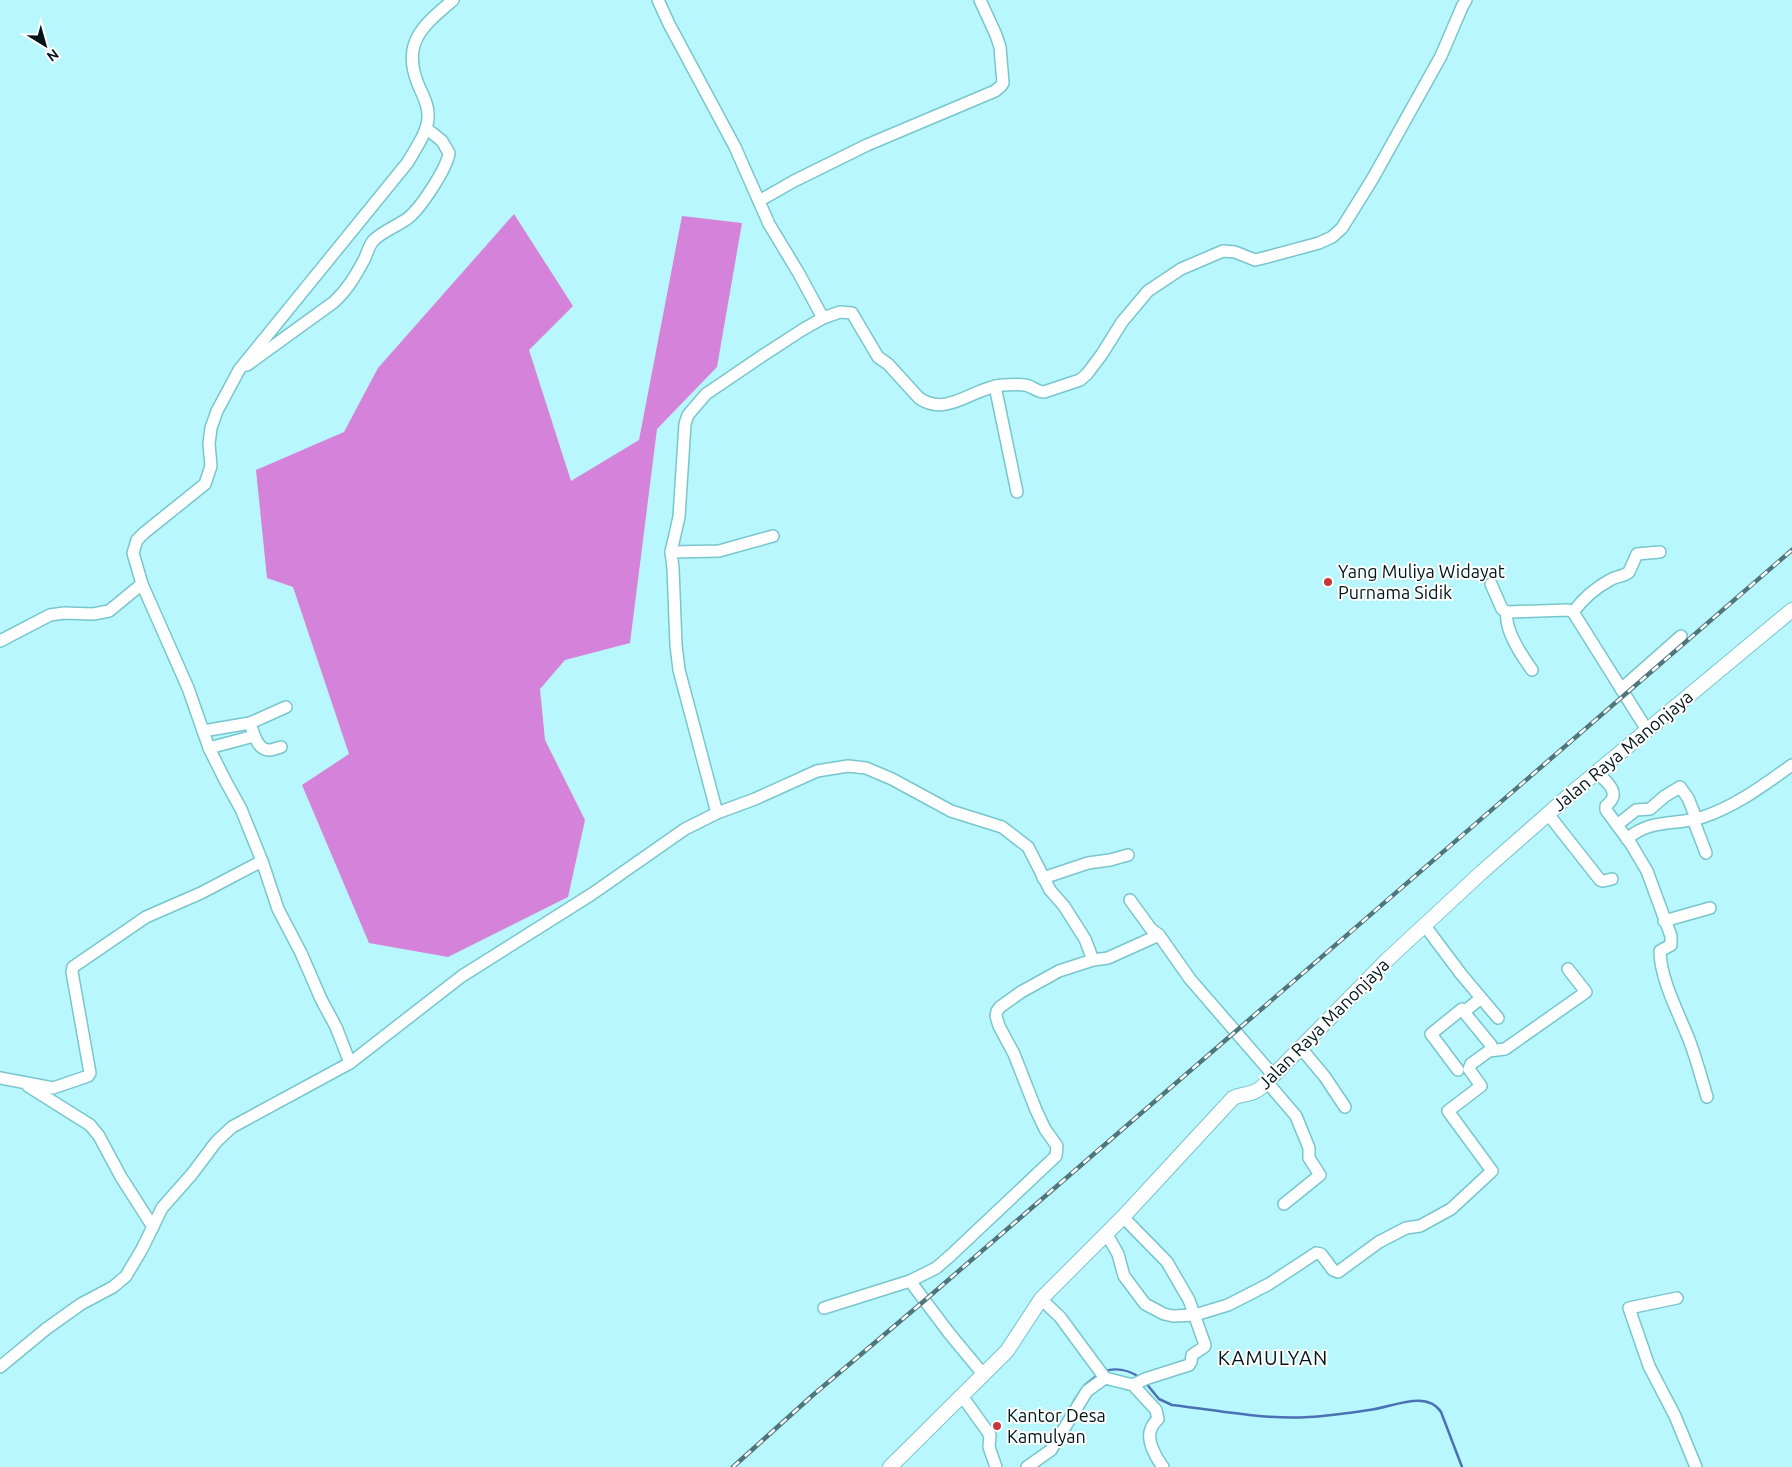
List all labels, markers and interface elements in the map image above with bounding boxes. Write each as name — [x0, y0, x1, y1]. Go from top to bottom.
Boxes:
north arrow — [20, 20, 70, 70]
text: N — [44, 46, 62, 65]
place label: Yang Muliya Widayat Purnama Sidik — [1338, 561, 1505, 602]
marker: Yang Muliya Widayat Purnama Sidik — [1322, 576, 1334, 588]
street label: Jalan Raya Manonjaya — [1548, 686, 1696, 815]
street label: Jalan Raya Manonjaya — [1254, 954, 1393, 1093]
district label: KAMULYAN — [1218, 1346, 1328, 1369]
place label: Kantor Desa Kamulyan — [1007, 1405, 1106, 1446]
marker: Kantor Desa Kamulyan — [991, 1420, 1003, 1432]

